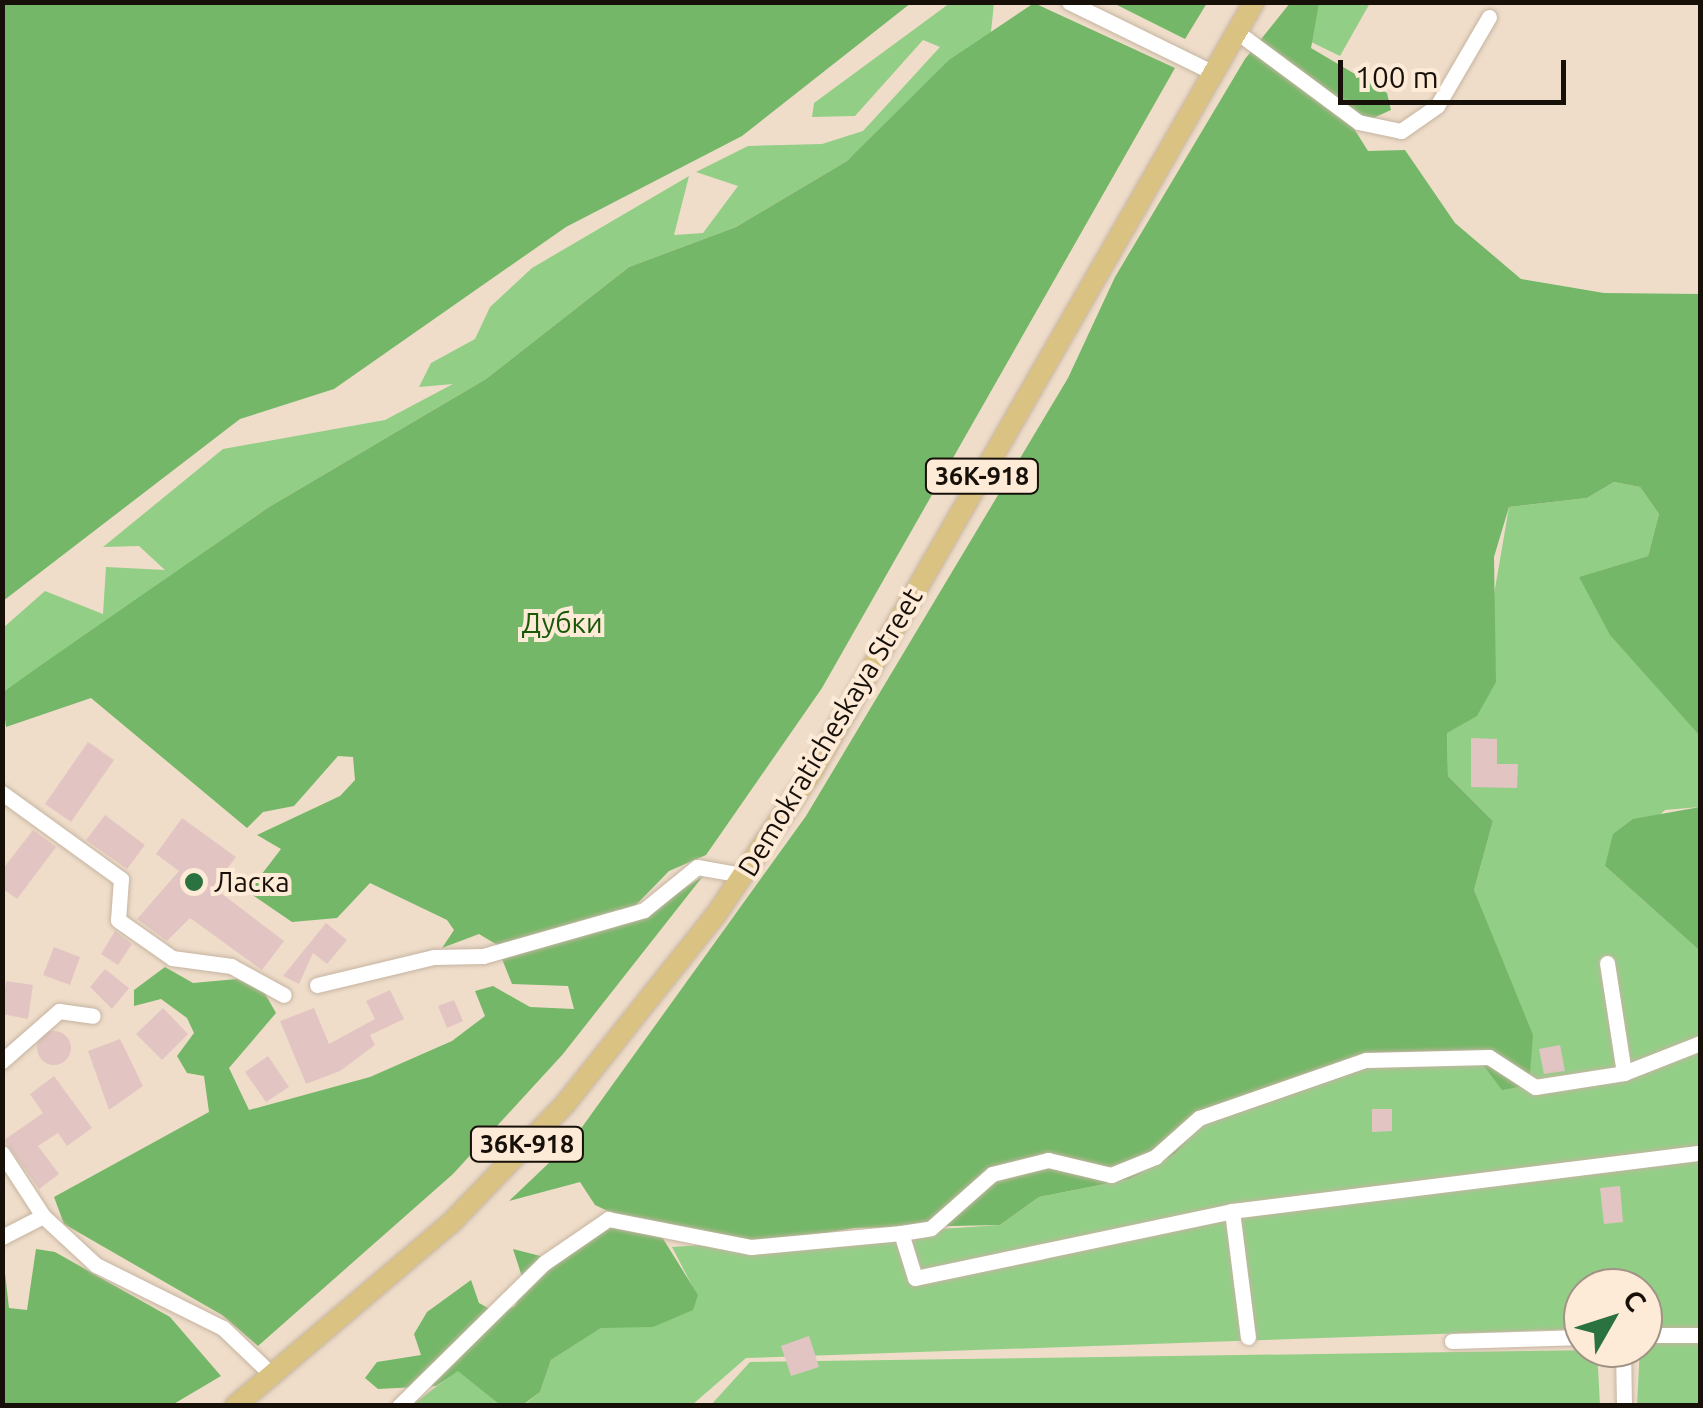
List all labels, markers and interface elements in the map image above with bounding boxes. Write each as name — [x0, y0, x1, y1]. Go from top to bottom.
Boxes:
scale bar — [1343, 40, 1570, 102]
text: 100 m — [1355, 60, 1439, 94]
road number: 36К-918 — [924, 456, 1040, 496]
street label: Demokraticheskaya Street — [731, 582, 929, 882]
park label: Дубки — [521, 606, 603, 640]
place label: Ласка — [214, 865, 290, 899]
marker: Ласка — [183, 871, 205, 893]
road number: 36К-918 — [470, 1124, 584, 1164]
north arrow — [1563, 1268, 1663, 1368]
text: С — [1617, 1283, 1653, 1317]

